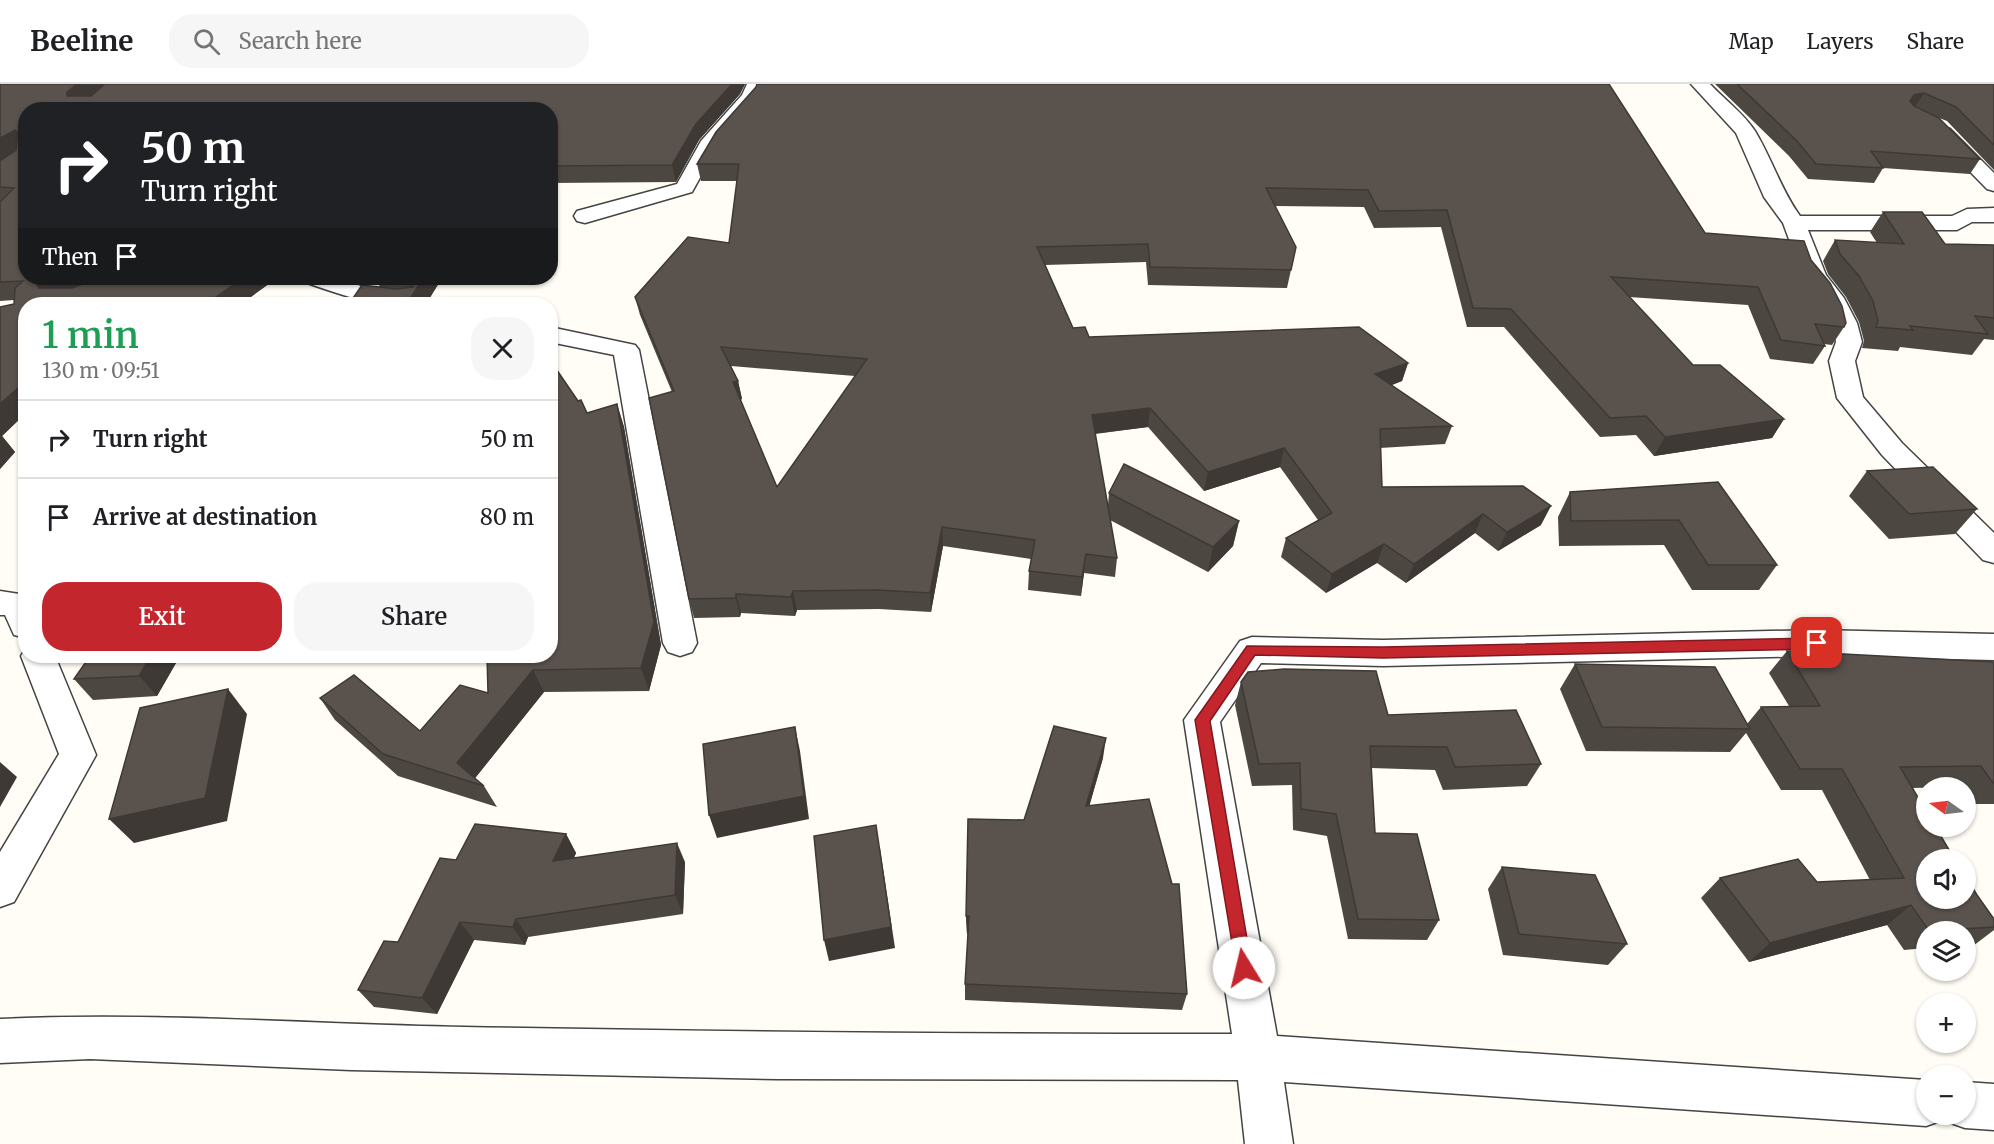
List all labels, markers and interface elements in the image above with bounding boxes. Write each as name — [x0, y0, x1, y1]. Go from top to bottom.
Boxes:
search box — [169, 14, 589, 68]
text: Beeline — [30, 23, 133, 59]
icon: search — [190, 25, 223, 58]
text: Search here — [238, 27, 362, 55]
text: Map — [1729, 28, 1774, 55]
text: Layers — [1807, 28, 1874, 55]
text: Share — [1907, 28, 1964, 55]
text: 50 m — [141, 122, 245, 174]
icon: right — [42, 126, 120, 204]
text: Turn right — [141, 174, 278, 208]
icon: arrive — [110, 240, 143, 273]
text: Then — [42, 243, 98, 271]
text: 1 min — [42, 313, 139, 358]
button: close — [471, 317, 534, 380]
text: 130 m · 09:51 — [42, 358, 160, 383]
icon: right — [42, 423, 75, 456]
text: Turn right — [93, 425, 207, 453]
text: 50 m — [480, 425, 534, 453]
icon: arrive — [42, 501, 75, 534]
text: Arrive at destination — [93, 503, 317, 531]
text: 80 m — [480, 503, 534, 531]
button: Exit — [42, 582, 282, 651]
button: Share — [294, 582, 534, 651]
pin — [1791, 617, 1842, 668]
icon: arrive — [1800, 626, 1833, 659]
north arrow — [1916, 777, 1976, 837]
map controls — [1916, 777, 1976, 1125]
button: sound — [1916, 849, 1976, 909]
button: layers — [1916, 921, 1976, 981]
position arrow — [1212, 936, 1276, 1000]
button: + — [1916, 993, 1976, 1053]
button: − — [1916, 1065, 1976, 1125]

